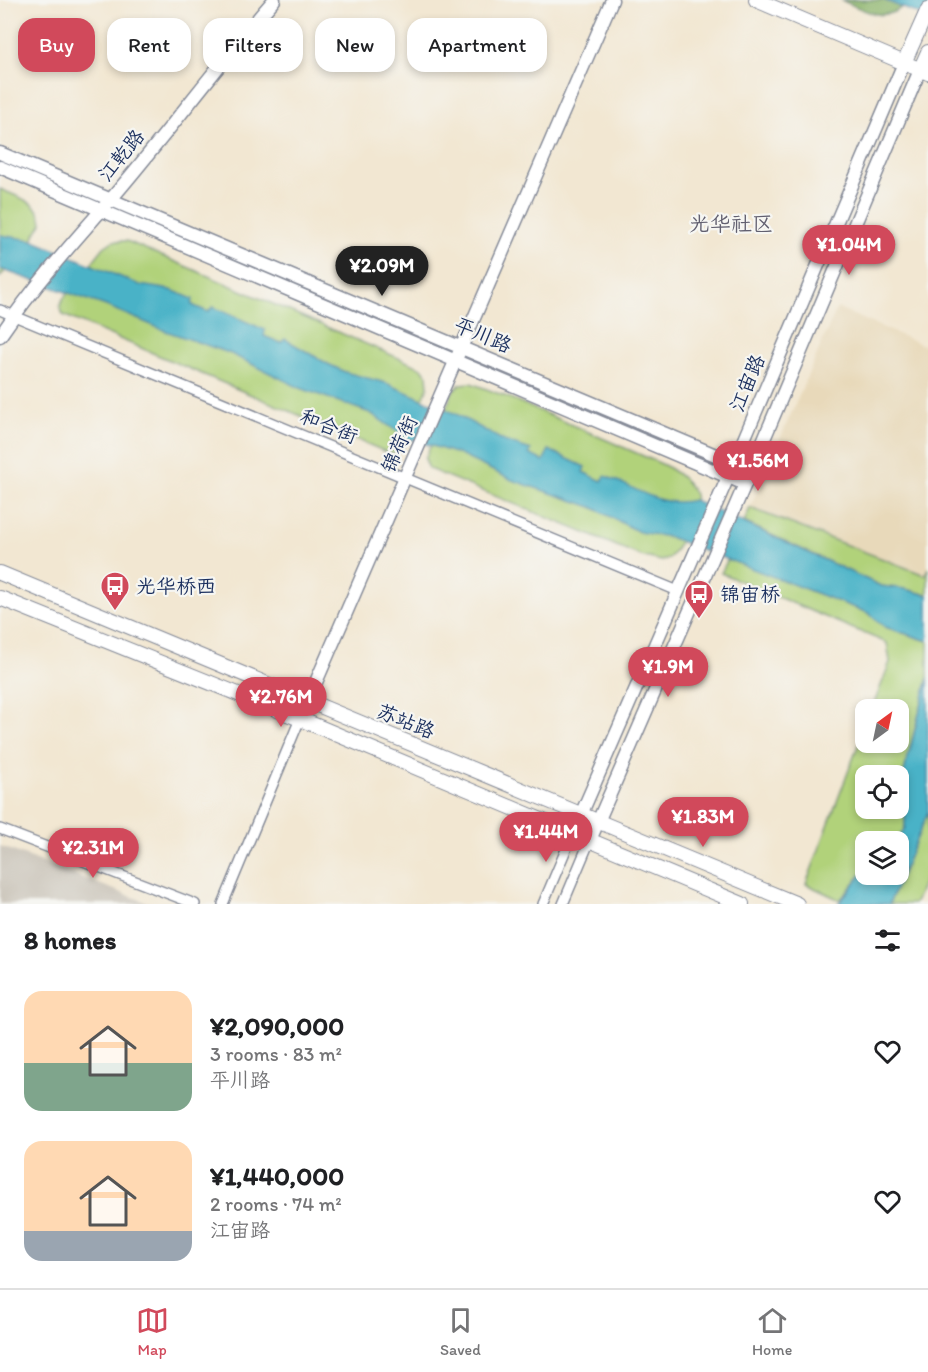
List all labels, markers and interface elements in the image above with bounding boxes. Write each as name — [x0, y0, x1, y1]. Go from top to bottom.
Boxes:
chip: Buy — [18, 18, 95, 72]
chip: Rent — [107, 18, 191, 72]
chip: Filters — [203, 18, 303, 72]
chip: New — [315, 18, 395, 72]
chip: Apartment — [407, 18, 547, 72]
street label: 江乾路 — [93, 123, 150, 186]
district label: 光华社区 — [689, 211, 773, 236]
pin: ¥1.04M — [800, 225, 898, 276]
text: ¥1.04M — [816, 232, 882, 256]
pin: ¥2.09M — [333, 246, 431, 297]
text: ¥2.09M — [349, 253, 415, 277]
street label: 平川路 — [451, 312, 516, 358]
street label: 江宙路 — [724, 350, 770, 415]
street label: 和合街 — [297, 404, 361, 448]
street label: 锦荷街 — [376, 412, 422, 476]
pin: ¥1.56M — [709, 441, 807, 492]
text: ¥1.56M — [727, 448, 789, 472]
bus stop icon: 光华桥西 — [99, 570, 131, 612]
place label: 光华桥西 — [136, 574, 216, 598]
bus stop icon: 锦宙桥 — [683, 578, 715, 620]
place label: 锦宙桥 — [720, 582, 780, 606]
pin: ¥1.9M — [626, 647, 710, 698]
text: ¥1.9M — [642, 654, 694, 678]
pin: ¥2.76M — [232, 677, 330, 728]
text: ¥2.76M — [250, 684, 312, 708]
street label: 苏站路 — [374, 699, 439, 744]
north arrow — [855, 699, 909, 753]
map controls — [855, 699, 909, 885]
button: locate — [855, 765, 909, 819]
pin: ¥1.83M — [654, 797, 752, 848]
text: ¥1.83M — [672, 804, 734, 828]
pin: ¥1.44M — [497, 812, 595, 863]
text: ¥1.44M — [513, 819, 579, 843]
pin: ¥2.31M — [44, 828, 142, 879]
button: layers — [855, 831, 909, 885]
text: ¥2.31M — [62, 835, 124, 859]
text: 8 homes — [24, 924, 116, 956]
icon: filters — [871, 924, 904, 957]
text: ¥2,090,000 — [210, 1010, 344, 1042]
icon: home — [72, 1015, 144, 1087]
icon: heart — [871, 1035, 904, 1068]
text: 3 rooms · 83 m² — [210, 1042, 342, 1066]
text: 平川路 — [210, 1068, 270, 1092]
text: ¥1,440,000 — [210, 1160, 344, 1192]
icon: home — [72, 1165, 144, 1237]
icon: heart — [871, 1185, 904, 1218]
text: 2 rooms · 74 m² — [210, 1192, 342, 1216]
text: 江宙路 — [210, 1218, 270, 1242]
tab: Map — [136, 1304, 169, 1359]
tab: Saved — [440, 1304, 481, 1359]
tab: Home — [752, 1304, 792, 1359]

